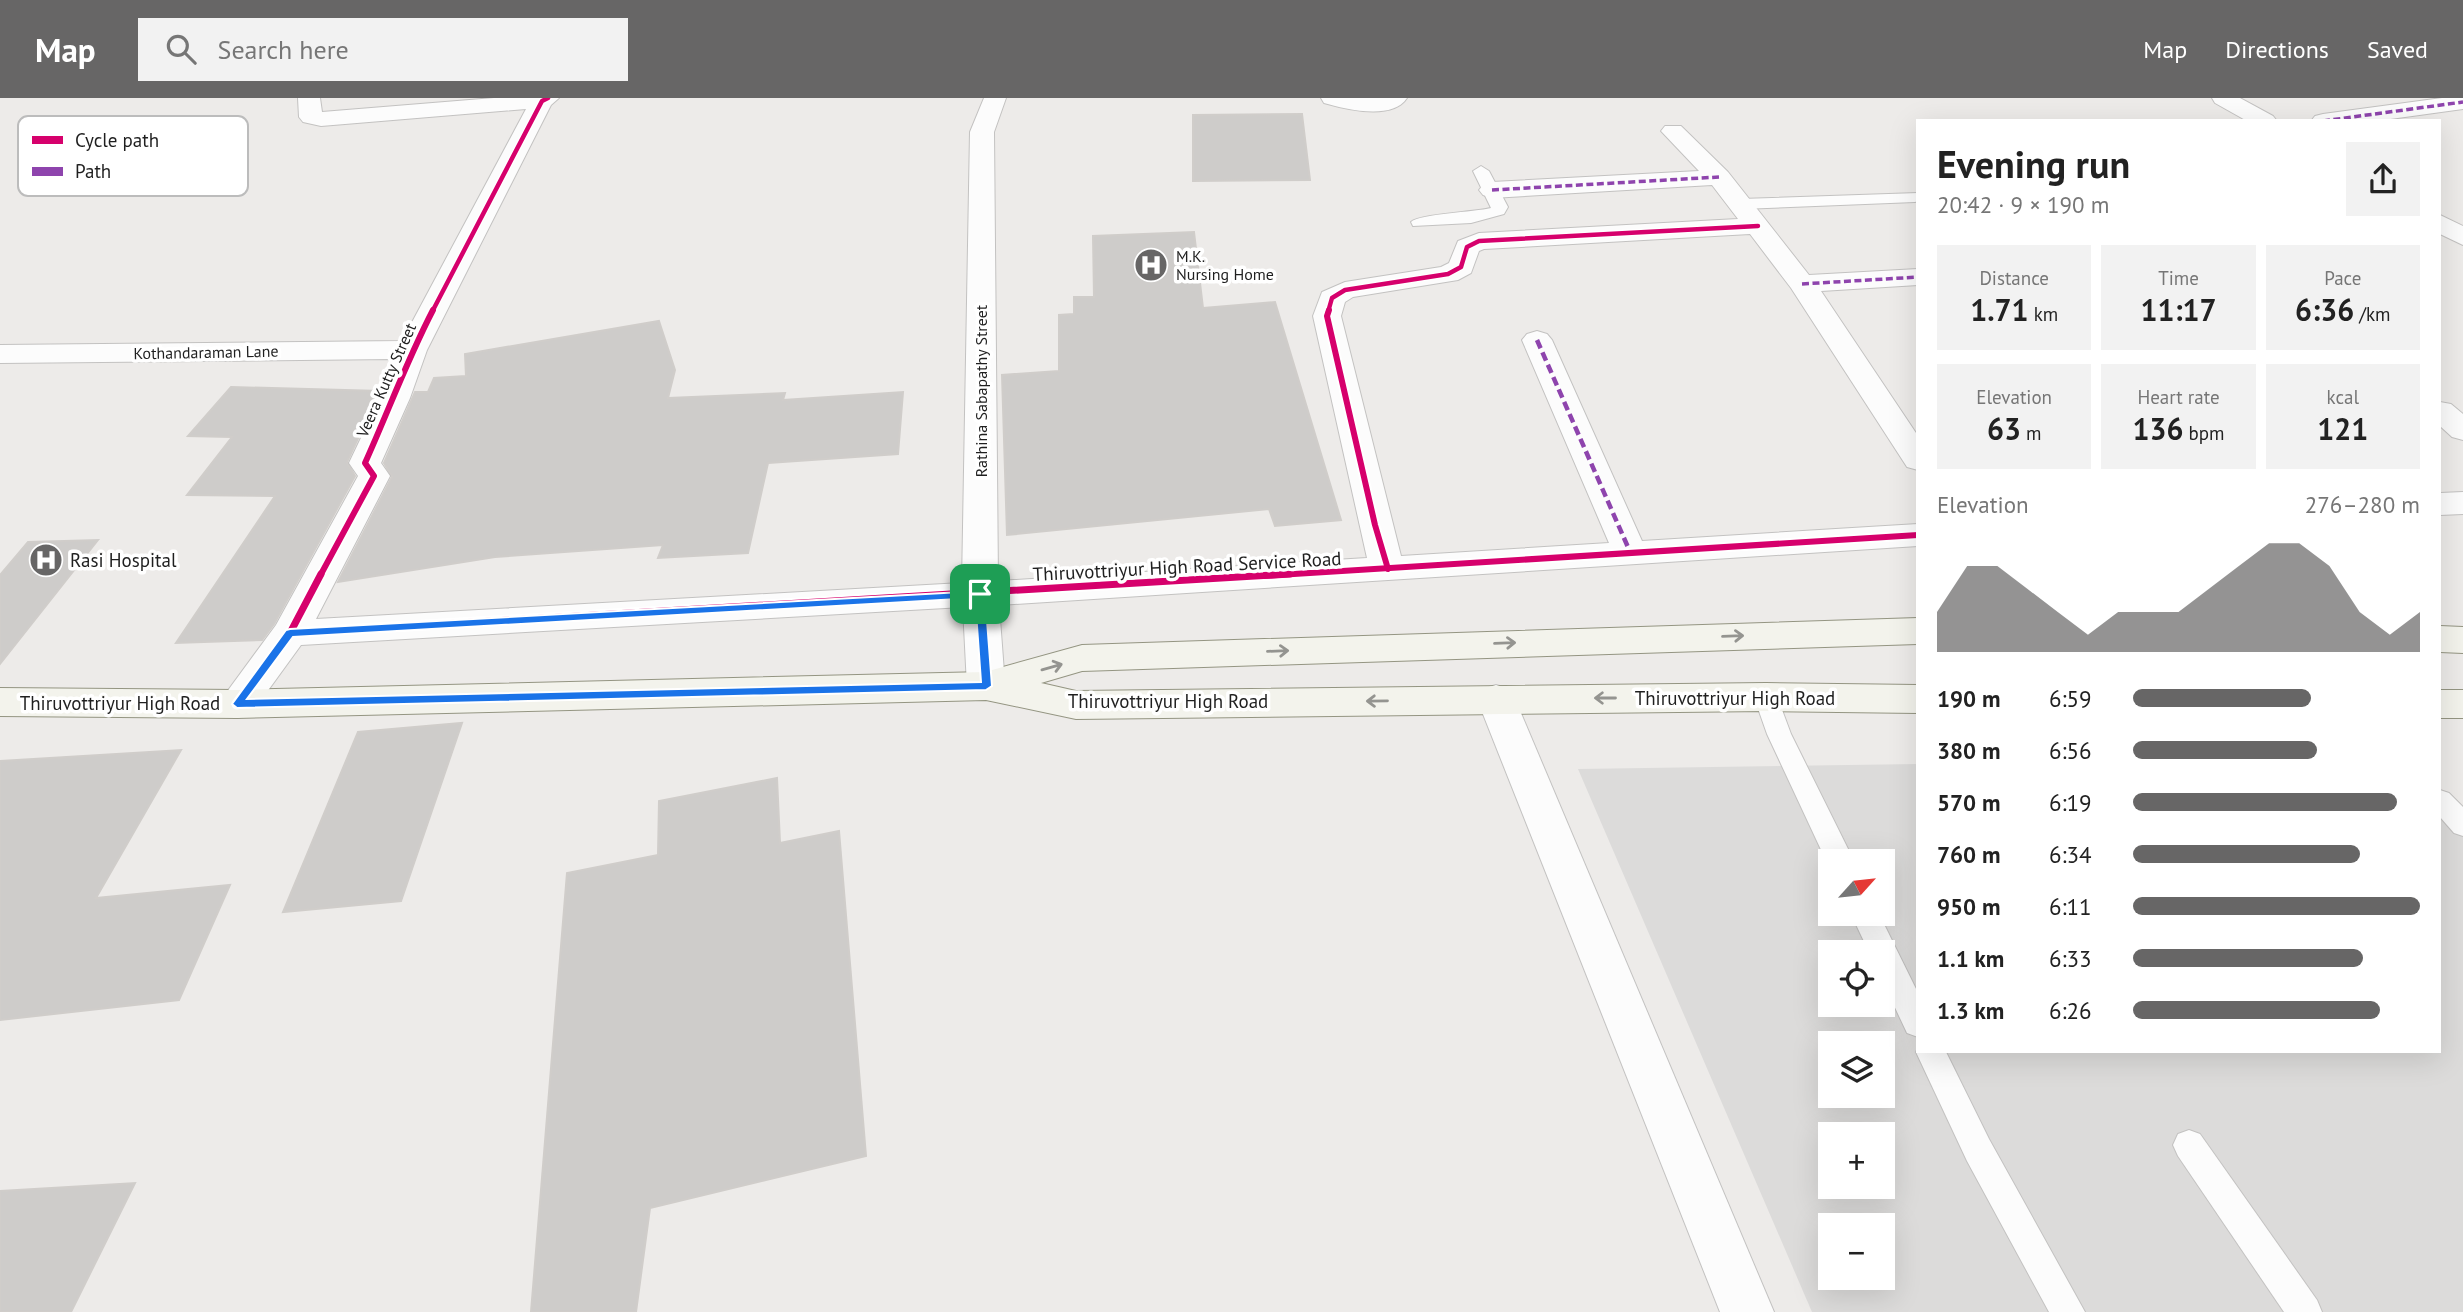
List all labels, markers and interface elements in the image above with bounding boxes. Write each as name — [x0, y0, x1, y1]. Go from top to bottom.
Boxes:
search box — [138, 18, 628, 81]
text: Map — [35, 28, 96, 71]
icon: search — [162, 30, 200, 68]
text: Search here — [218, 33, 349, 66]
text: Map — [2143, 34, 2187, 65]
text: Directions — [2225, 34, 2329, 65]
text: Saved — [2367, 34, 2428, 65]
legend — [18, 116, 248, 196]
text: Cycle path — [75, 128, 159, 152]
text: Evening run — [1937, 139, 2130, 188]
button: share — [2346, 142, 2420, 216]
text: Path — [75, 159, 111, 183]
text: 20:42 · 9 × 190 m — [1937, 190, 2109, 219]
hospital icon: M.K. Nursing Home — [1132, 246, 1170, 284]
place label: M.K. Nursing Home — [1176, 246, 1274, 284]
text: Distance — [1979, 266, 2049, 290]
text: Time — [2158, 266, 2199, 290]
text: Pace — [2324, 266, 2361, 290]
text: 1.71 — [1970, 290, 2029, 329]
text: 11:17 — [2140, 290, 2217, 329]
text: 6:36 — [2295, 290, 2354, 329]
text: km — [2029, 302, 2058, 326]
text: /km — [2354, 302, 2391, 326]
street label: Rathina Sabapathy Street — [971, 304, 991, 477]
street label: Veera Kutty Street — [352, 319, 420, 441]
street label: Kothandaraman Lane — [133, 341, 279, 363]
text: Elevation — [1976, 385, 2052, 409]
text: Heart rate — [2137, 385, 2220, 409]
text: kcal — [2327, 385, 2359, 409]
text: 63 — [1987, 409, 2021, 448]
text: 136 — [2132, 409, 2183, 448]
text: 121 — [2317, 409, 2368, 448]
text: m — [2021, 421, 2041, 445]
text: bpm — [2183, 421, 2225, 445]
text: Elevation — [1937, 490, 2029, 519]
text: 276–280 m — [2305, 490, 2420, 519]
hospital icon: Rasi Hospital — [27, 541, 65, 579]
street label: Thiruvottriyur High Road Service Road — [1032, 546, 1342, 586]
place label: Rasi Hospital — [70, 548, 177, 572]
pin — [950, 564, 1010, 624]
icon: arrive — [961, 575, 999, 613]
one-way arrow — [1721, 629, 1744, 642]
one-way arrow — [1494, 636, 1517, 649]
one-way arrow — [1266, 644, 1289, 657]
one-way arrow — [1041, 659, 1063, 672]
text: 190 m — [1937, 684, 2000, 713]
text: 6:59 — [2049, 684, 2092, 713]
street label: Thiruvottriyur High Road — [1635, 686, 1835, 710]
street label: Thiruvottriyur High Road — [1068, 689, 1268, 713]
street label: Thiruvottriyur High Road — [20, 691, 220, 715]
one-way arrow — [1594, 692, 1617, 705]
one-way arrow — [1366, 694, 1389, 708]
text: 380 m — [1937, 736, 2000, 765]
text: 6:56 — [2049, 736, 2092, 765]
text: 570 m — [1937, 788, 2000, 817]
text: 6:19 — [2049, 788, 2092, 817]
text: 760 m — [1937, 840, 2000, 869]
text: 6:34 — [2049, 840, 2092, 869]
north arrow — [1818, 849, 1895, 926]
map controls — [1818, 849, 1895, 1290]
text: 950 m — [1937, 892, 2000, 921]
text: 6:11 — [2049, 892, 2092, 921]
button: locate — [1818, 940, 1895, 1017]
text: 1.1 km — [1937, 944, 2004, 973]
text: 6:33 — [2049, 944, 2092, 973]
text: 1.3 km — [1937, 996, 2004, 1025]
text: 6:26 — [2049, 996, 2092, 1025]
button: layers — [1818, 1031, 1895, 1108]
button: + — [1818, 1122, 1895, 1199]
button: − — [1818, 1213, 1895, 1290]

